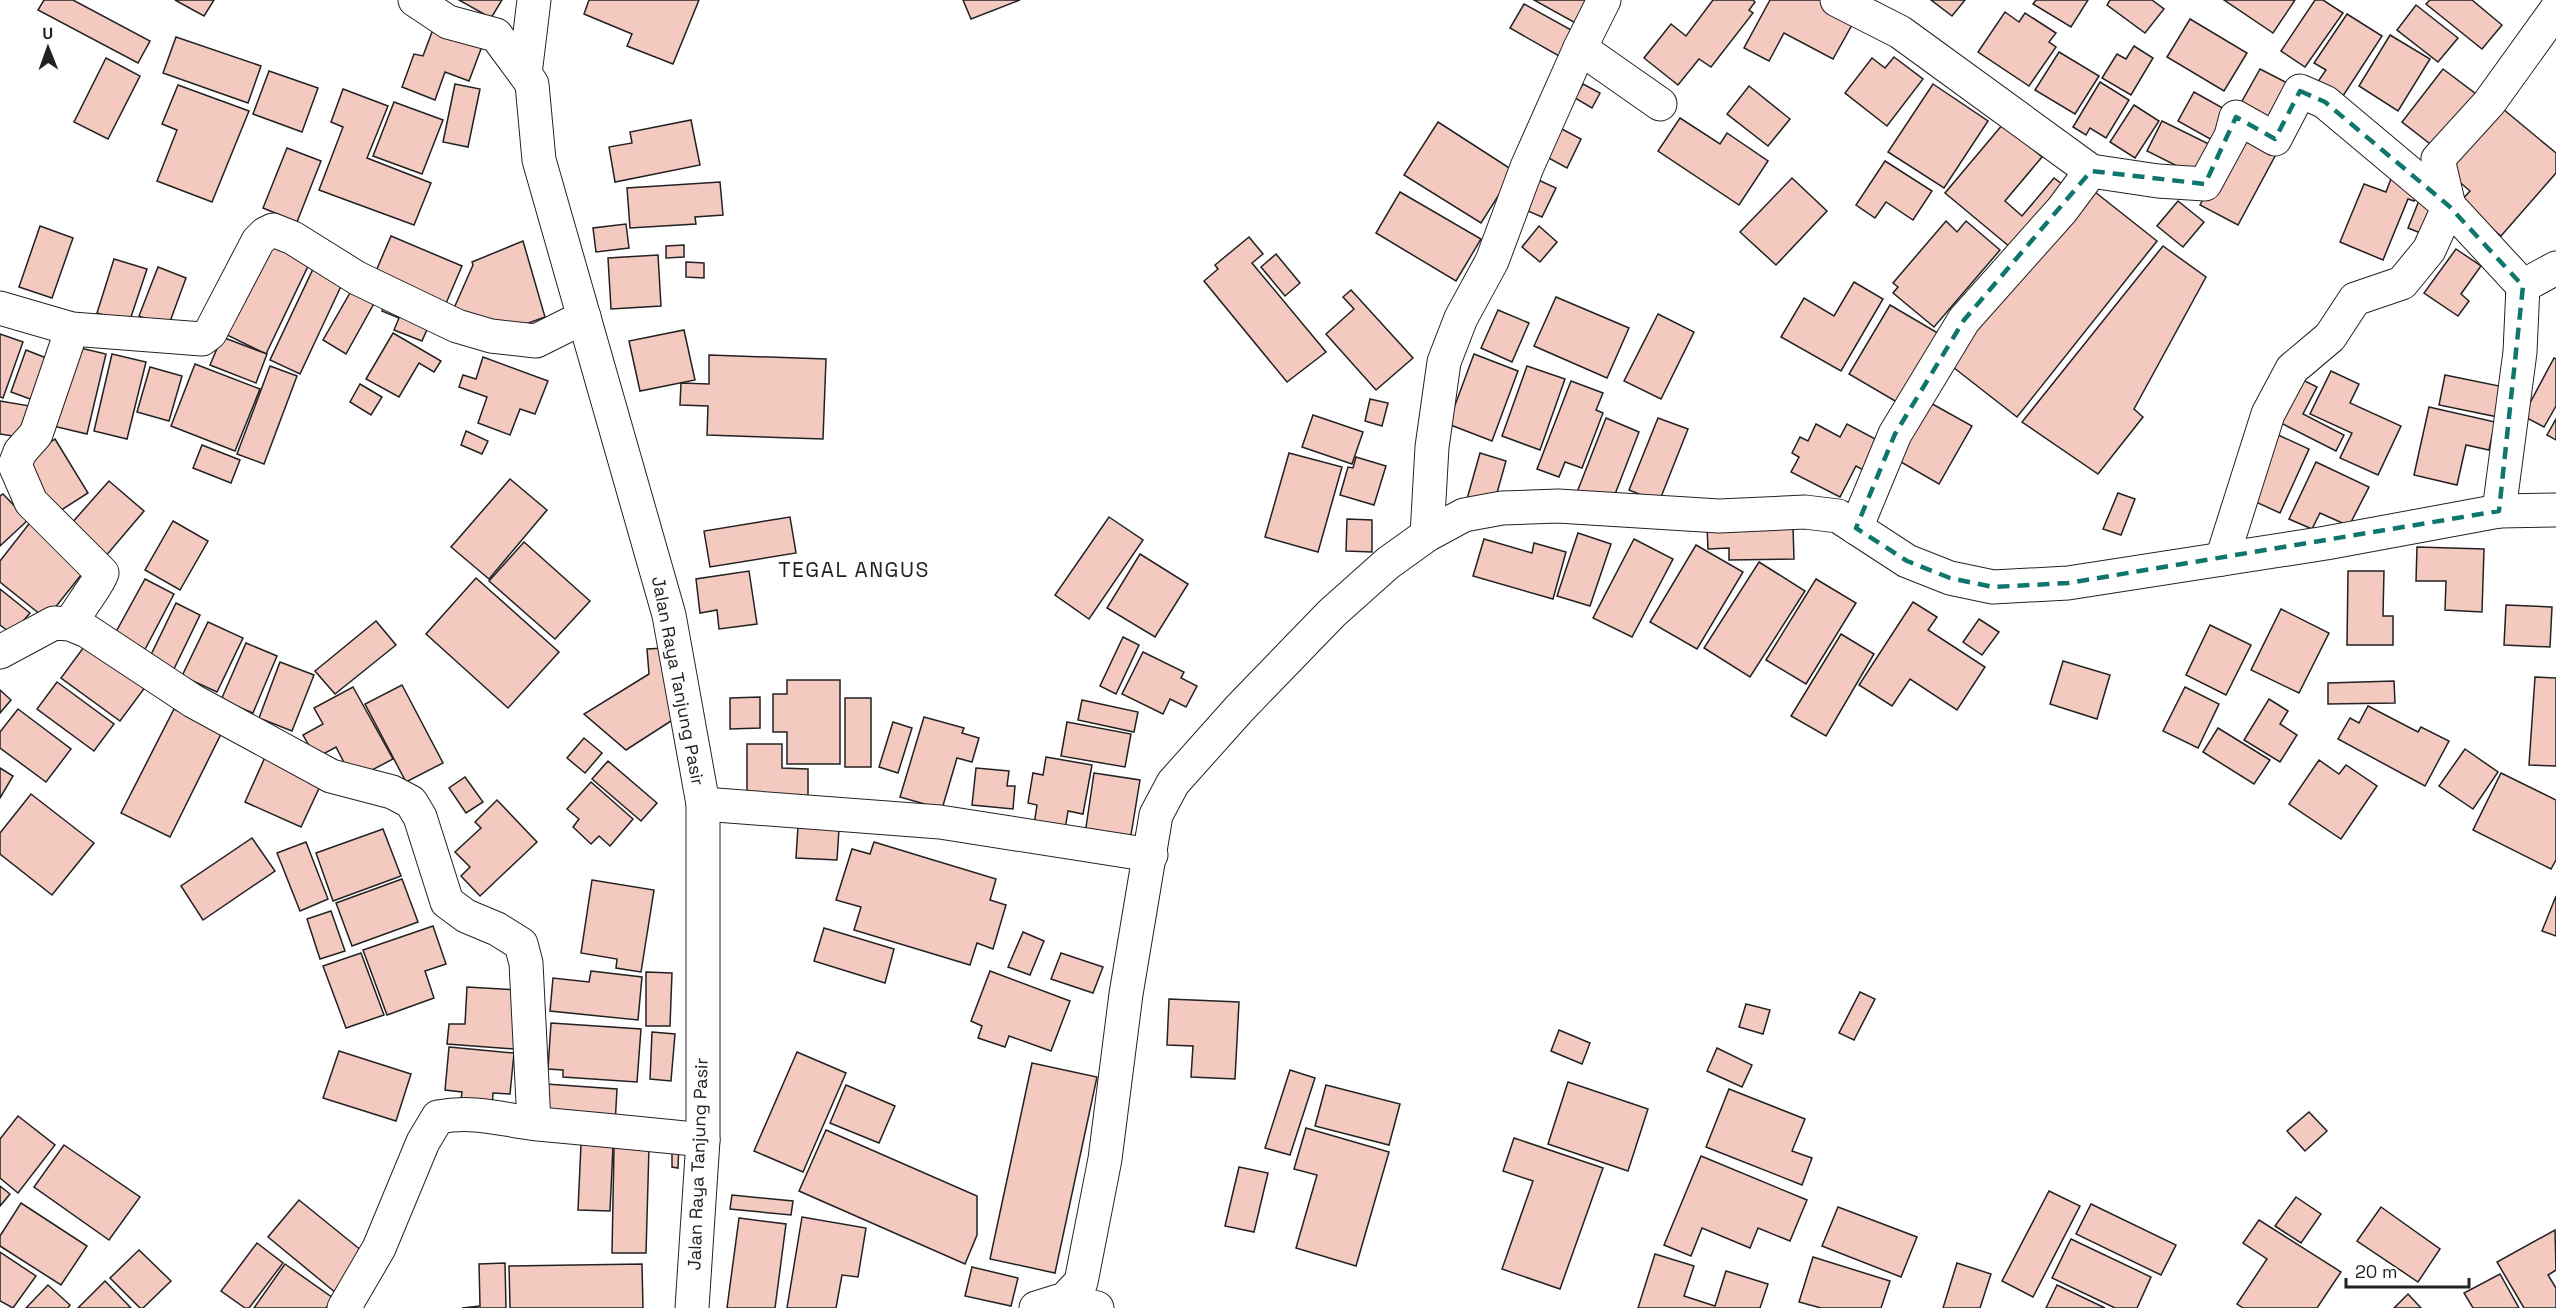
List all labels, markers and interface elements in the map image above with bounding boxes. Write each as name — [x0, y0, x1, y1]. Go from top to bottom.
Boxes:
north arrow — [18, 18, 78, 78]
text: U — [42, 23, 53, 44]
district label: TEGAL ANGUS — [778, 556, 930, 583]
street label: Jalan Raya Tanjung Pasir — [647, 574, 710, 788]
street label: Jalan Raya Tanjung Pasir — [682, 1057, 713, 1271]
scale bar — [2346, 1251, 2469, 1289]
text: 20 m — [2355, 1260, 2398, 1283]

